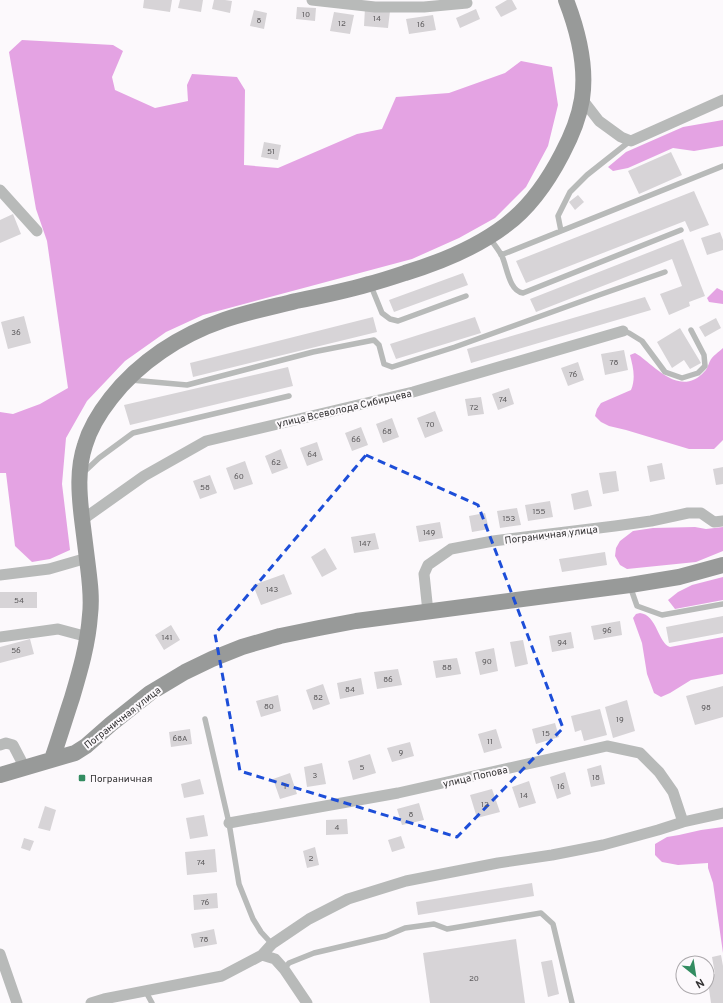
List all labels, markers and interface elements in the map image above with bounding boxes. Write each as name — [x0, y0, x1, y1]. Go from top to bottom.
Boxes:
house number: 10 — [302, 10, 310, 20]
house number: 14 — [373, 14, 381, 24]
house number: 8 — [257, 16, 262, 26]
house number: 12 — [338, 19, 346, 29]
house number: 16 — [417, 20, 425, 30]
house number: 51 — [267, 147, 275, 157]
house number: 36 — [11, 328, 21, 338]
house number: 78 — [610, 358, 619, 368]
house number: 76 — [569, 370, 577, 380]
street label: улица Всеволода Сибирцева — [276, 388, 413, 431]
house number: 74 — [499, 395, 507, 405]
house number: 72 — [470, 403, 479, 413]
house number: 70 — [425, 420, 435, 430]
house number: 68 — [382, 427, 392, 437]
house number: 66 — [351, 435, 361, 445]
house number: 64 — [307, 450, 317, 460]
house number: 62 — [271, 458, 281, 468]
house number: 60 — [234, 472, 244, 482]
house number: 58 — [200, 483, 210, 493]
house number: 155 — [533, 507, 545, 517]
house number: 153 — [503, 514, 516, 524]
street label: Пограничная улица — [504, 523, 598, 548]
house number: 149 — [423, 528, 435, 538]
house number: 147 — [359, 539, 371, 549]
house number: 143 — [266, 585, 278, 595]
house number: 54 — [14, 596, 24, 606]
house number: 96 — [602, 626, 612, 636]
house number: 141 — [162, 633, 172, 643]
house number: 94 — [557, 638, 567, 648]
house number: 56 — [11, 646, 21, 656]
house number: 90 — [482, 657, 492, 667]
house number: 88 — [442, 663, 452, 673]
house number: 86 — [383, 675, 393, 685]
street label: Пограничная улица — [82, 684, 164, 752]
house number: 84 — [345, 685, 355, 695]
house number: 82 — [313, 693, 323, 703]
house number: 80 — [264, 702, 274, 712]
house number: 98 — [701, 703, 711, 713]
house number: 19 — [616, 715, 624, 725]
house number: 15 — [542, 729, 550, 739]
house number: 68А — [172, 734, 188, 744]
house number: 11 — [487, 737, 493, 747]
house number: 9 — [399, 748, 404, 758]
house number: 5 — [360, 763, 365, 773]
street label: улица Попова — [442, 764, 509, 791]
house number: 3 — [313, 771, 318, 781]
marker: Пограничная — [77, 773, 87, 783]
place label: Пограничная — [90, 773, 152, 786]
house number: 18 — [592, 773, 600, 783]
house number: 1 — [284, 782, 286, 792]
house number: 16 — [557, 782, 565, 792]
house number: 14 — [520, 791, 528, 801]
house number: 12 — [481, 800, 489, 810]
house number: 8 — [409, 810, 414, 820]
house number: 4 — [335, 823, 340, 833]
house number: 2 — [309, 854, 314, 864]
house number: 74 — [197, 858, 205, 868]
house number: 76 — [201, 898, 209, 908]
house number: 78 — [200, 935, 209, 945]
north arrow — [675, 955, 715, 995]
house number: 20 — [469, 974, 479, 984]
text: N — [693, 975, 706, 991]

